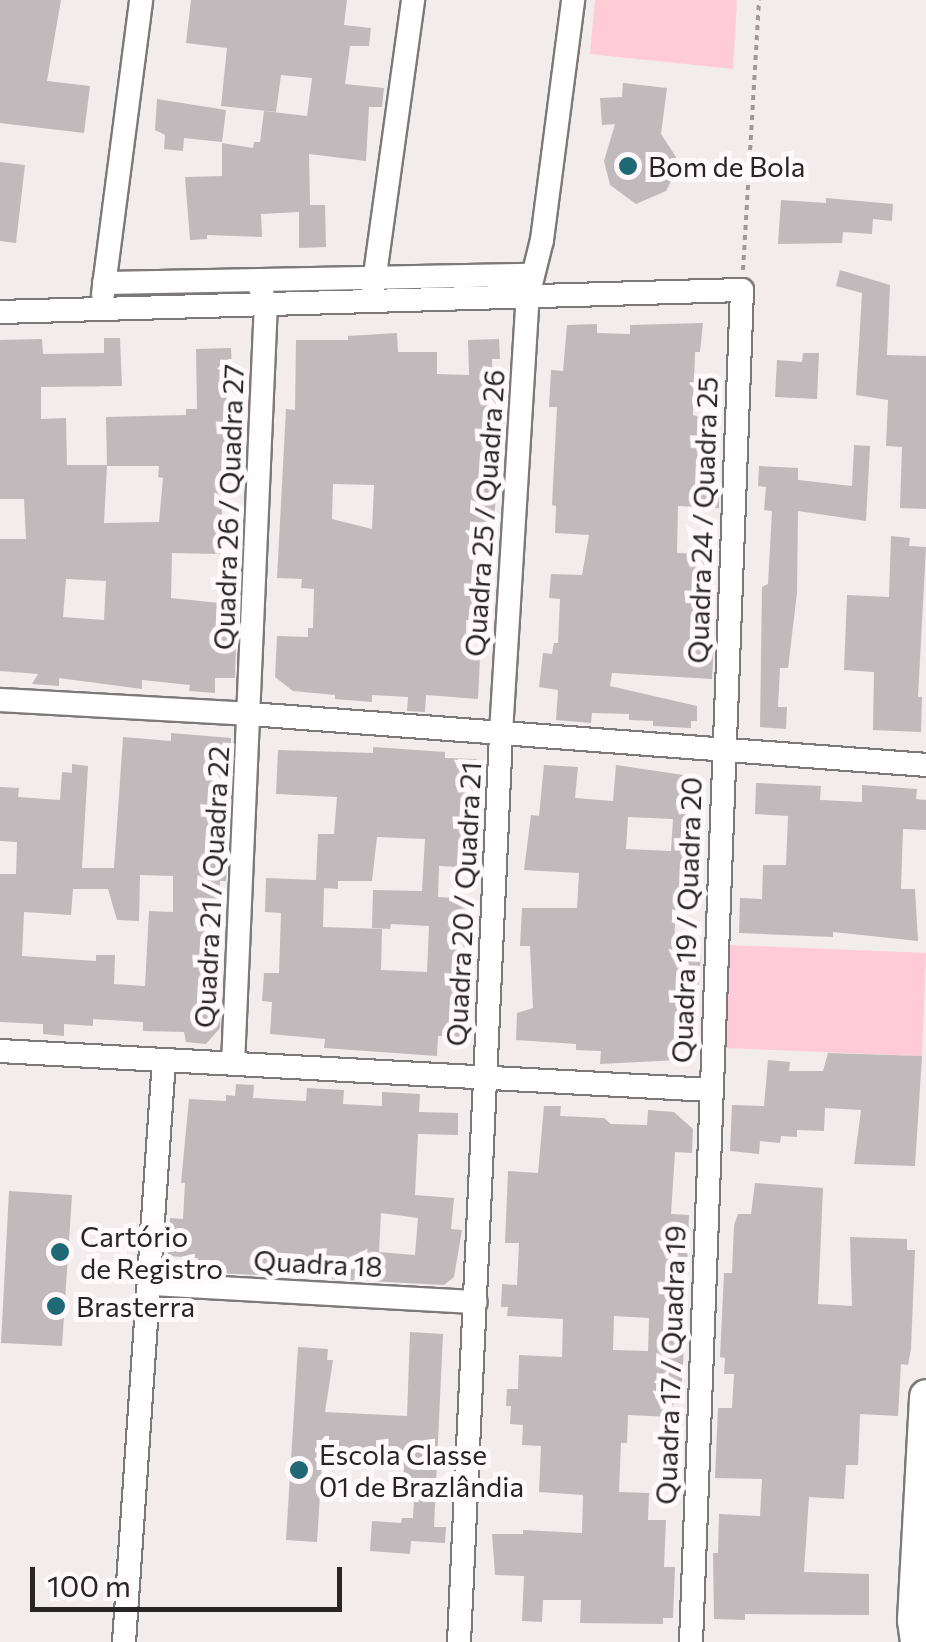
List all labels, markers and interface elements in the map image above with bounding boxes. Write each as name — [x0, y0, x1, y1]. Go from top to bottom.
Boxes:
place label: Bom de Bola — [648, 149, 805, 183]
marker: Bom de Bola — [617, 155, 639, 177]
street label: Quadra 26 / Quadra 27 — [206, 363, 250, 651]
street label: Quadra 25 / Quadra 26 — [457, 368, 511, 658]
street label: Quadra 24 / Quadra 25 — [680, 376, 724, 664]
street label: Quadra 21 / Quadra 22 — [187, 745, 235, 1029]
street label: Quadra 20 / Quadra 21 — [439, 761, 487, 1047]
street label: Quadra 19 / Quadra 20 — [664, 776, 708, 1064]
place label: Cartório de Registro — [80, 1219, 223, 1285]
street label: Quadra 17 / Quadra 19 — [648, 1225, 692, 1505]
marker: Cartório de Registro — [49, 1241, 71, 1263]
street label: Quadra 18 — [253, 1243, 383, 1283]
place label: Brasterra — [76, 1289, 195, 1323]
marker: Brasterra — [45, 1295, 67, 1317]
place label: Escola Classe 01 de Brazlândia — [319, 1437, 524, 1503]
marker: Escola Classe 01 de Brazlândia — [288, 1459, 310, 1481]
scale bar — [35, 1547, 348, 1609]
text: 100 m — [47, 1566, 131, 1603]

